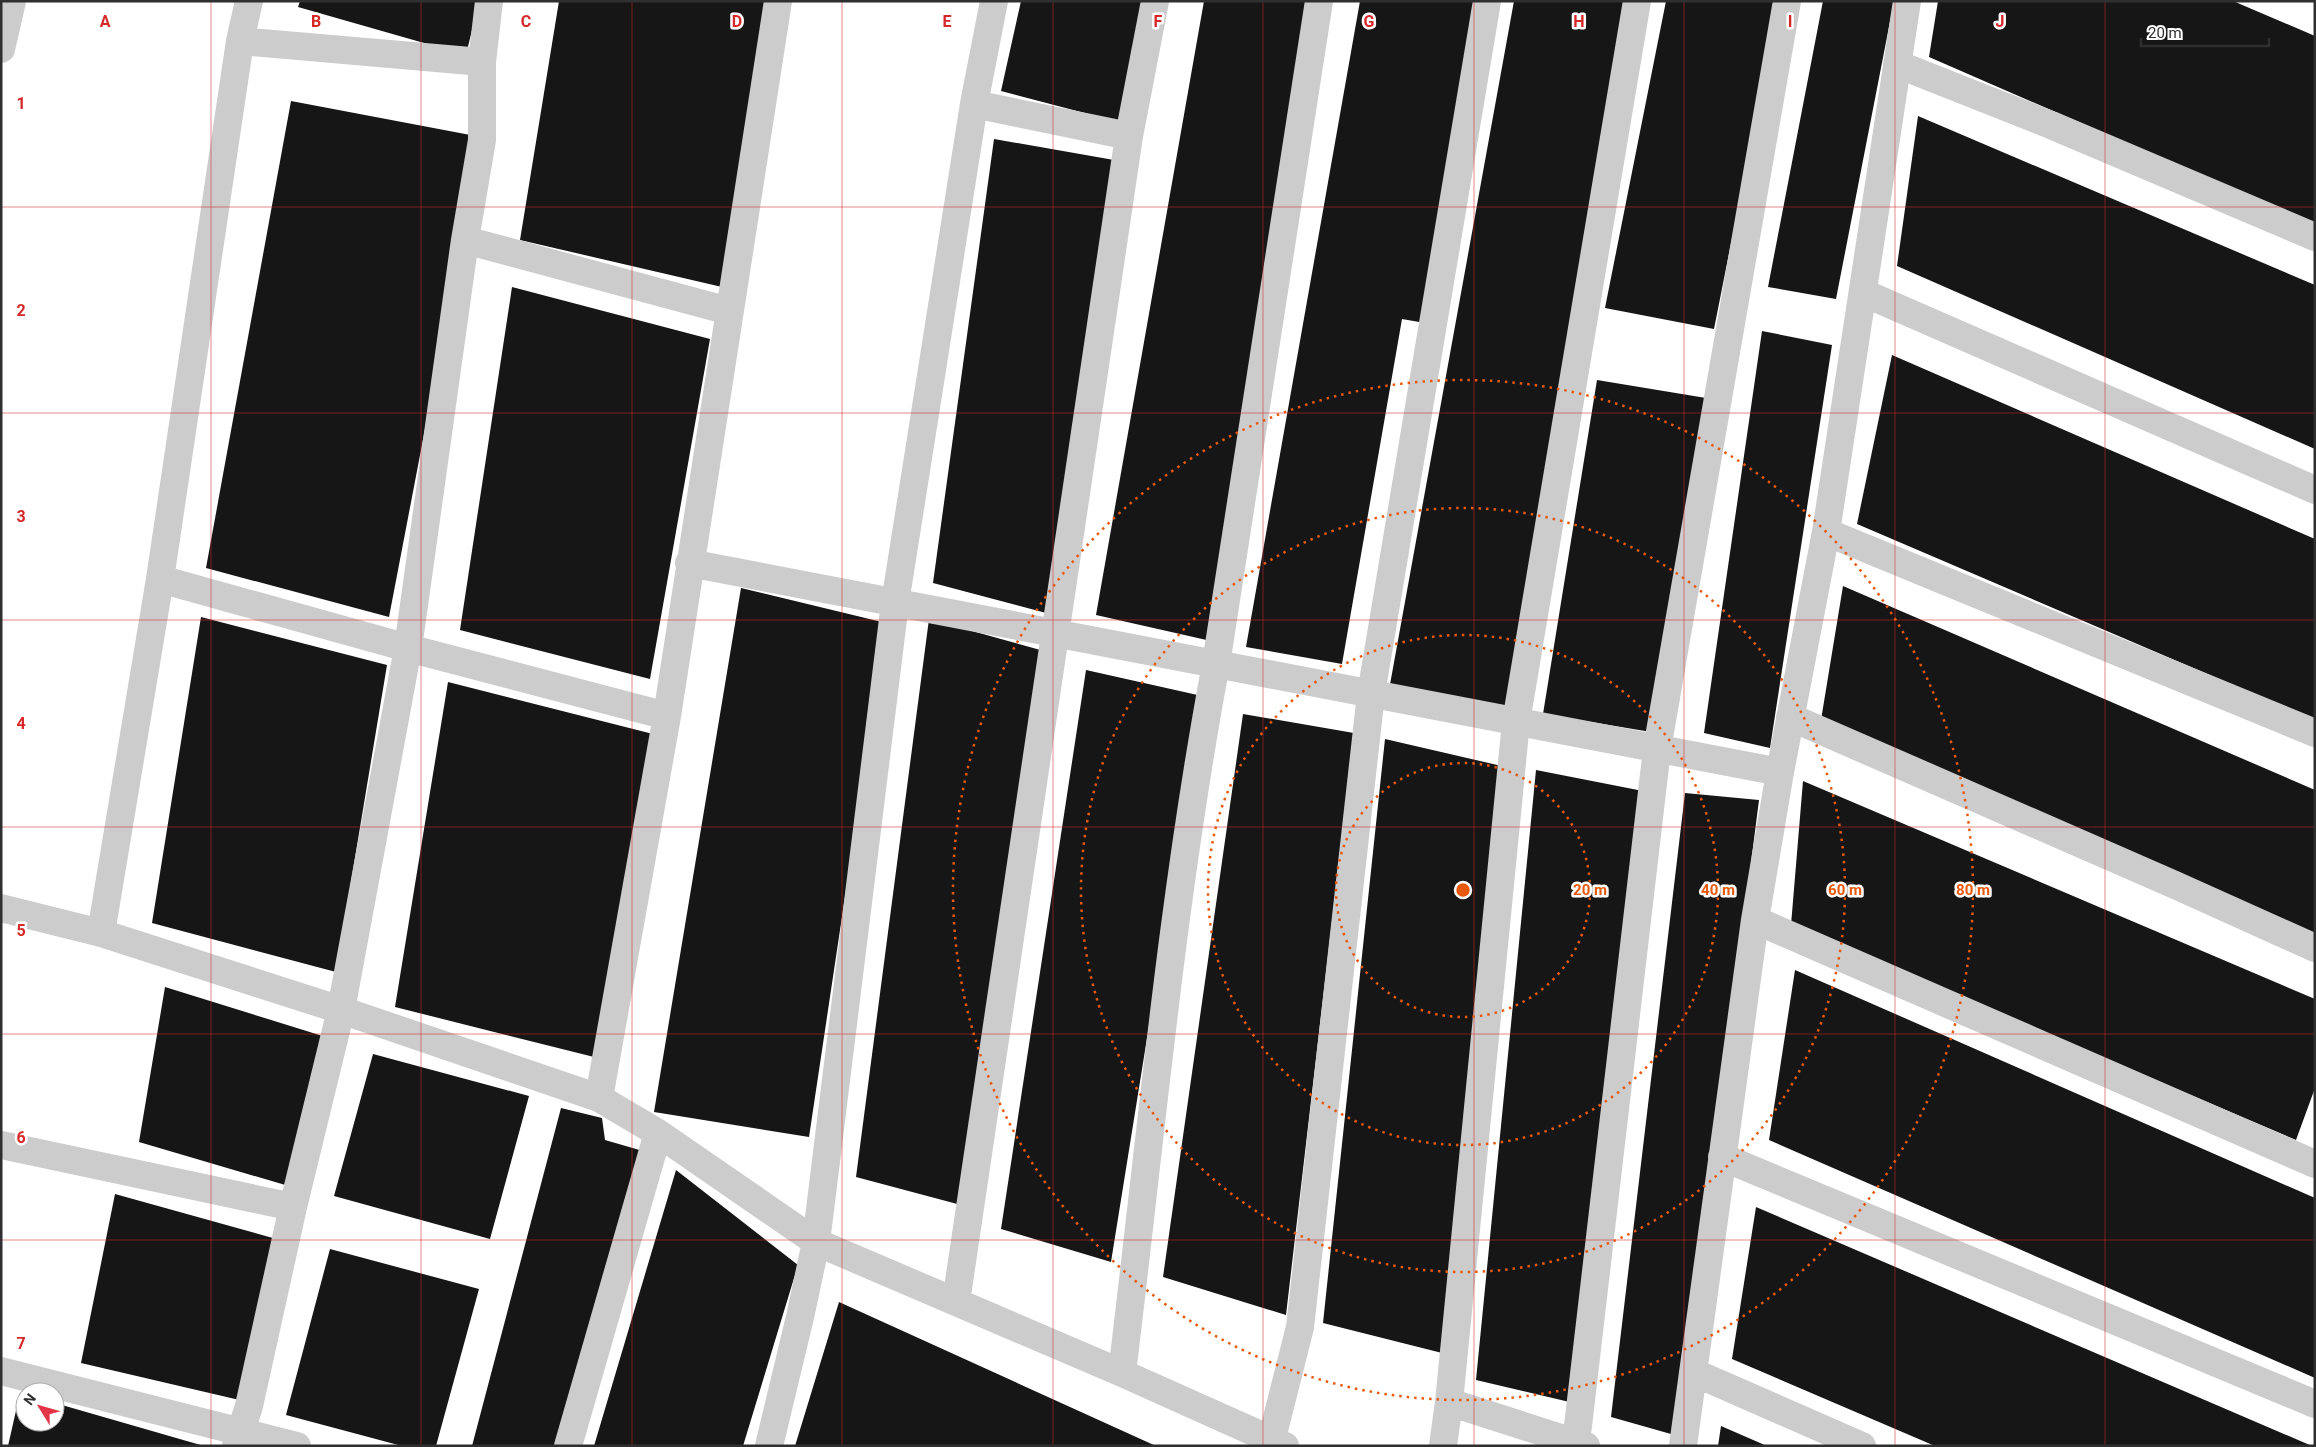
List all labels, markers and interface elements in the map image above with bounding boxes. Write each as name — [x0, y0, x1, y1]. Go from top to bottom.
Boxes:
text: A — [100, 12, 111, 31]
text: B — [311, 12, 321, 31]
text: C — [521, 12, 531, 31]
text: D — [732, 12, 742, 31]
text: E — [943, 12, 952, 31]
text: F — [1154, 12, 1163, 31]
text: G — [1364, 12, 1375, 31]
text: H — [1573, 12, 1585, 31]
text: I — [1788, 12, 1792, 31]
text: J — [1996, 12, 2004, 31]
scale bar — [2141, 15, 2268, 47]
text: 20 m — [2148, 24, 2182, 42]
text: 1 — [16, 94, 26, 113]
text: 2 — [16, 301, 26, 320]
text: 3 — [16, 507, 26, 526]
text: 4 — [16, 714, 26, 733]
centre of rings — [1454, 881, 1472, 899]
text: 20 m — [1573, 881, 1607, 899]
text: 40 m — [1701, 881, 1735, 899]
text: 60 m — [1828, 881, 1862, 899]
text: 80 m — [1956, 881, 1990, 899]
text: 5 — [16, 921, 26, 940]
text: 6 — [16, 1128, 26, 1147]
text: 7 — [16, 1334, 26, 1353]
north arrow — [15, 1382, 65, 1432]
text: N — [20, 1390, 39, 1408]

